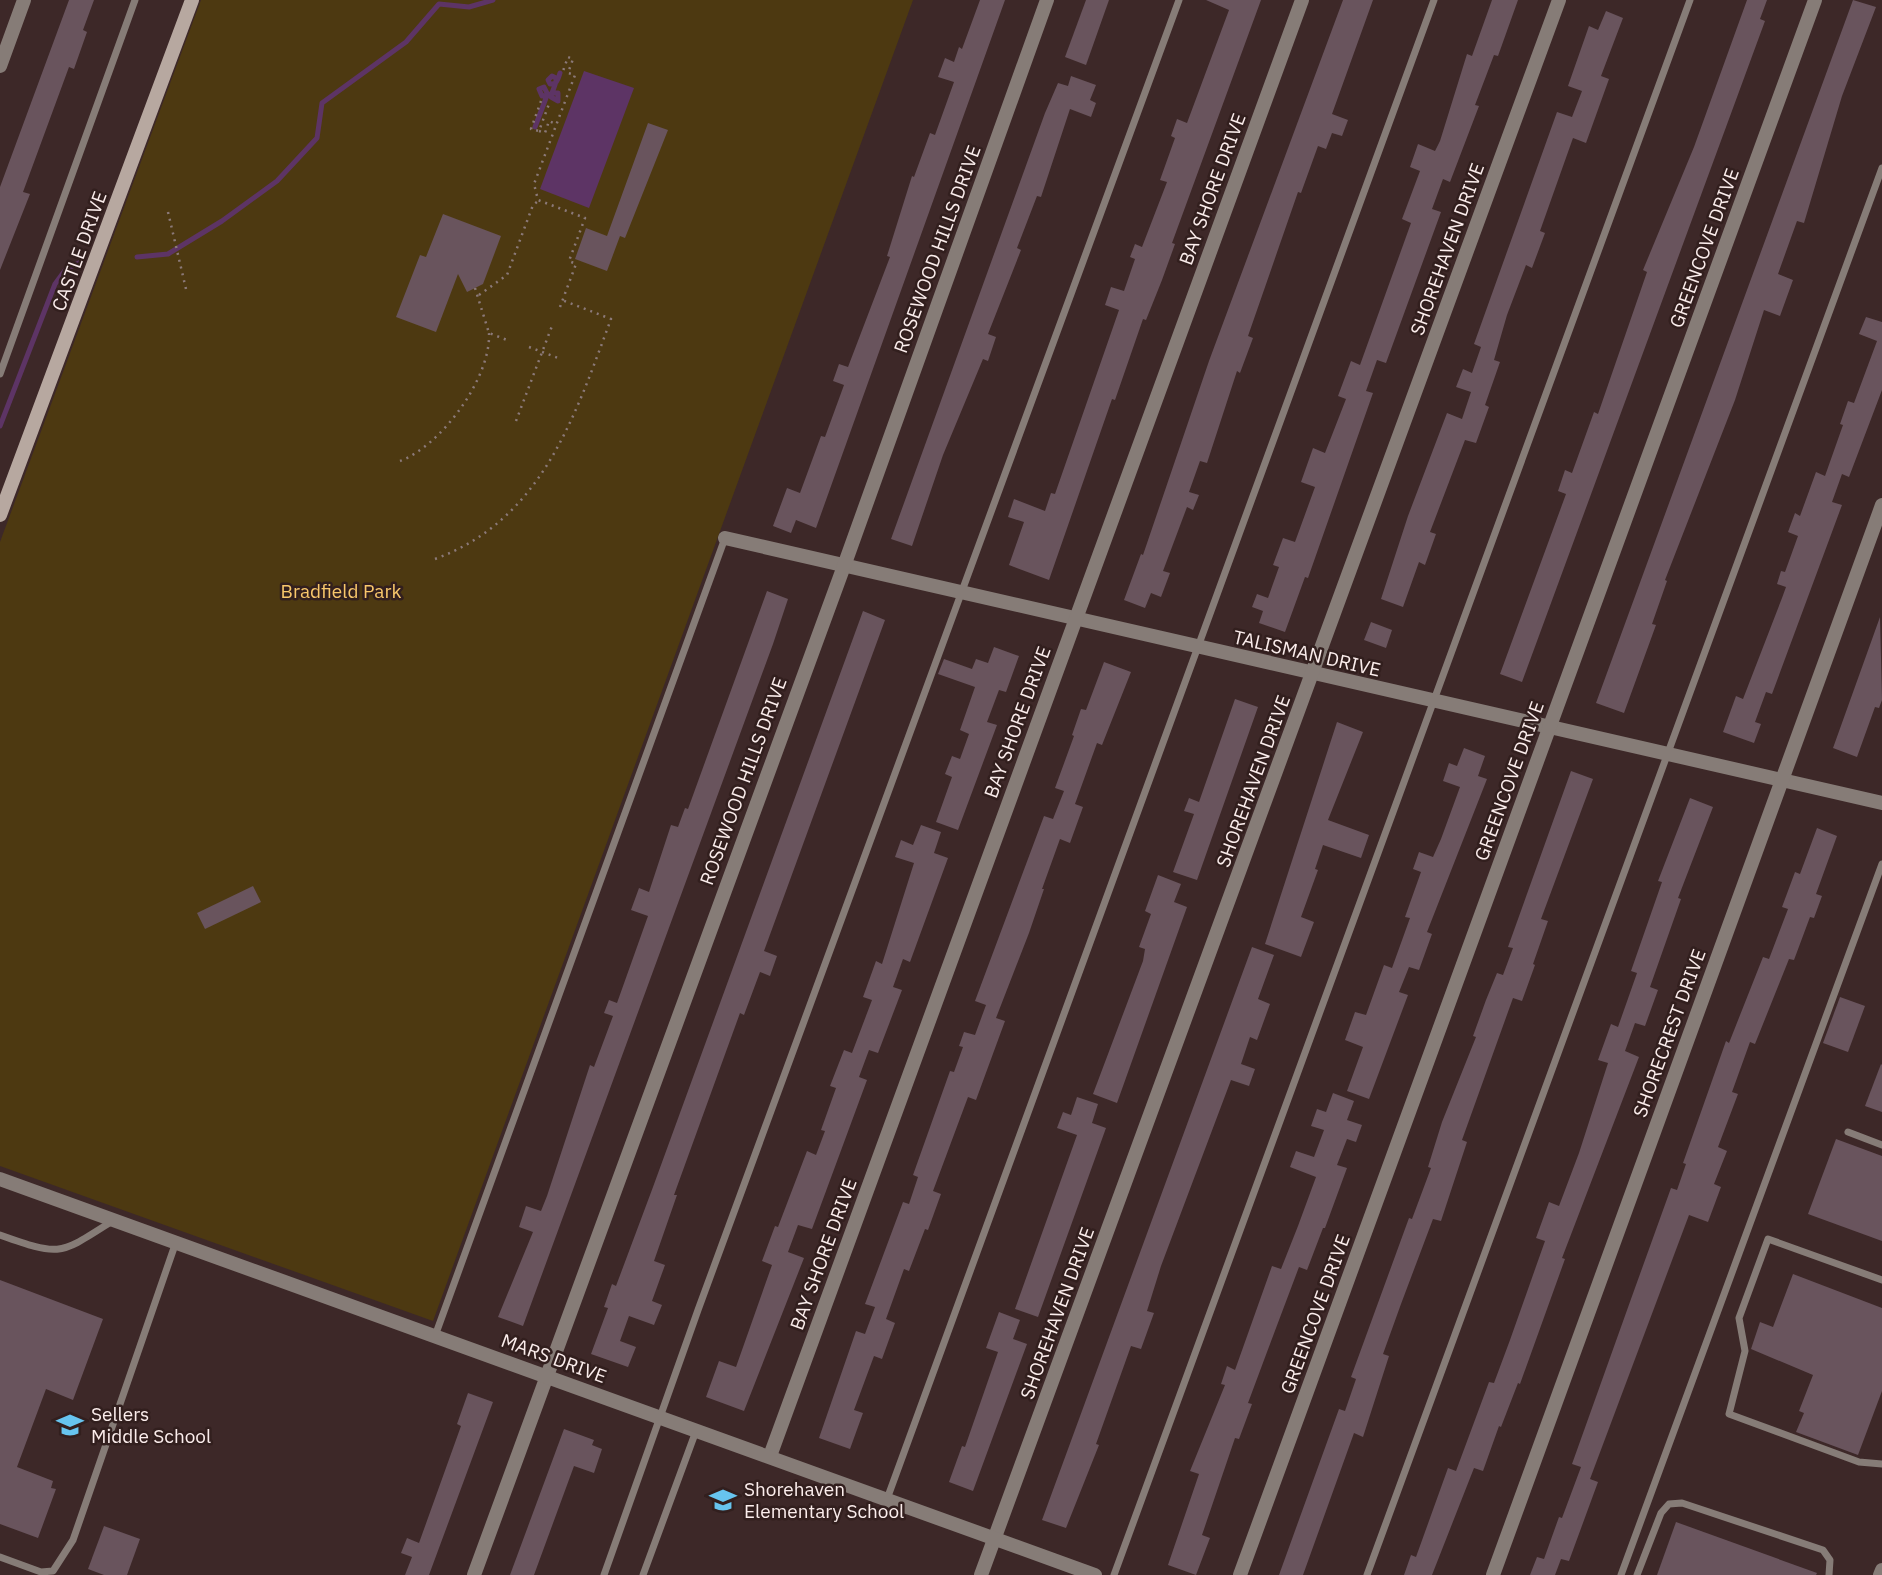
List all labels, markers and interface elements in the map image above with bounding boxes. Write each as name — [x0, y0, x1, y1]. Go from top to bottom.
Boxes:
street label: BAY SHORE DRIVE — [1173, 110, 1251, 268]
street label: ROSEWOOD HILLS DRIVE — [888, 142, 986, 356]
street label: SHOREHAVEN DRIVE — [1405, 160, 1489, 338]
street label: GREENCOVE DRIVE — [1664, 165, 1744, 331]
street label: CASTLE DRIVE — [46, 188, 112, 314]
park label: Bradfield Park — [281, 579, 401, 603]
street label: TALISMAN DRIVE — [1231, 624, 1383, 682]
street label: BAY SHORE DRIVE — [978, 643, 1056, 801]
street label: ROSEWOOD HILLS DRIVE — [694, 674, 792, 888]
street label: SHOREHAVEN DRIVE — [1211, 692, 1295, 870]
street label: GREENCOVE DRIVE — [1469, 698, 1549, 864]
street label: SHORECREST DRIVE — [1627, 945, 1711, 1121]
street label: BAY SHORE DRIVE — [784, 1175, 862, 1333]
street label: SHOREHAVEN DRIVE — [1015, 1224, 1099, 1402]
street label: GREENCOVE DRIVE — [1275, 1231, 1355, 1397]
street label: MARS DRIVE — [498, 1328, 610, 1388]
place label: Sellers Middle School — [91, 1402, 211, 1448]
school or university icon: Sellers Middle School — [55, 1410, 85, 1440]
place label: Shorehaven Elementary School — [744, 1477, 904, 1523]
school or university icon: Shorehaven Elementary School — [708, 1485, 738, 1515]

